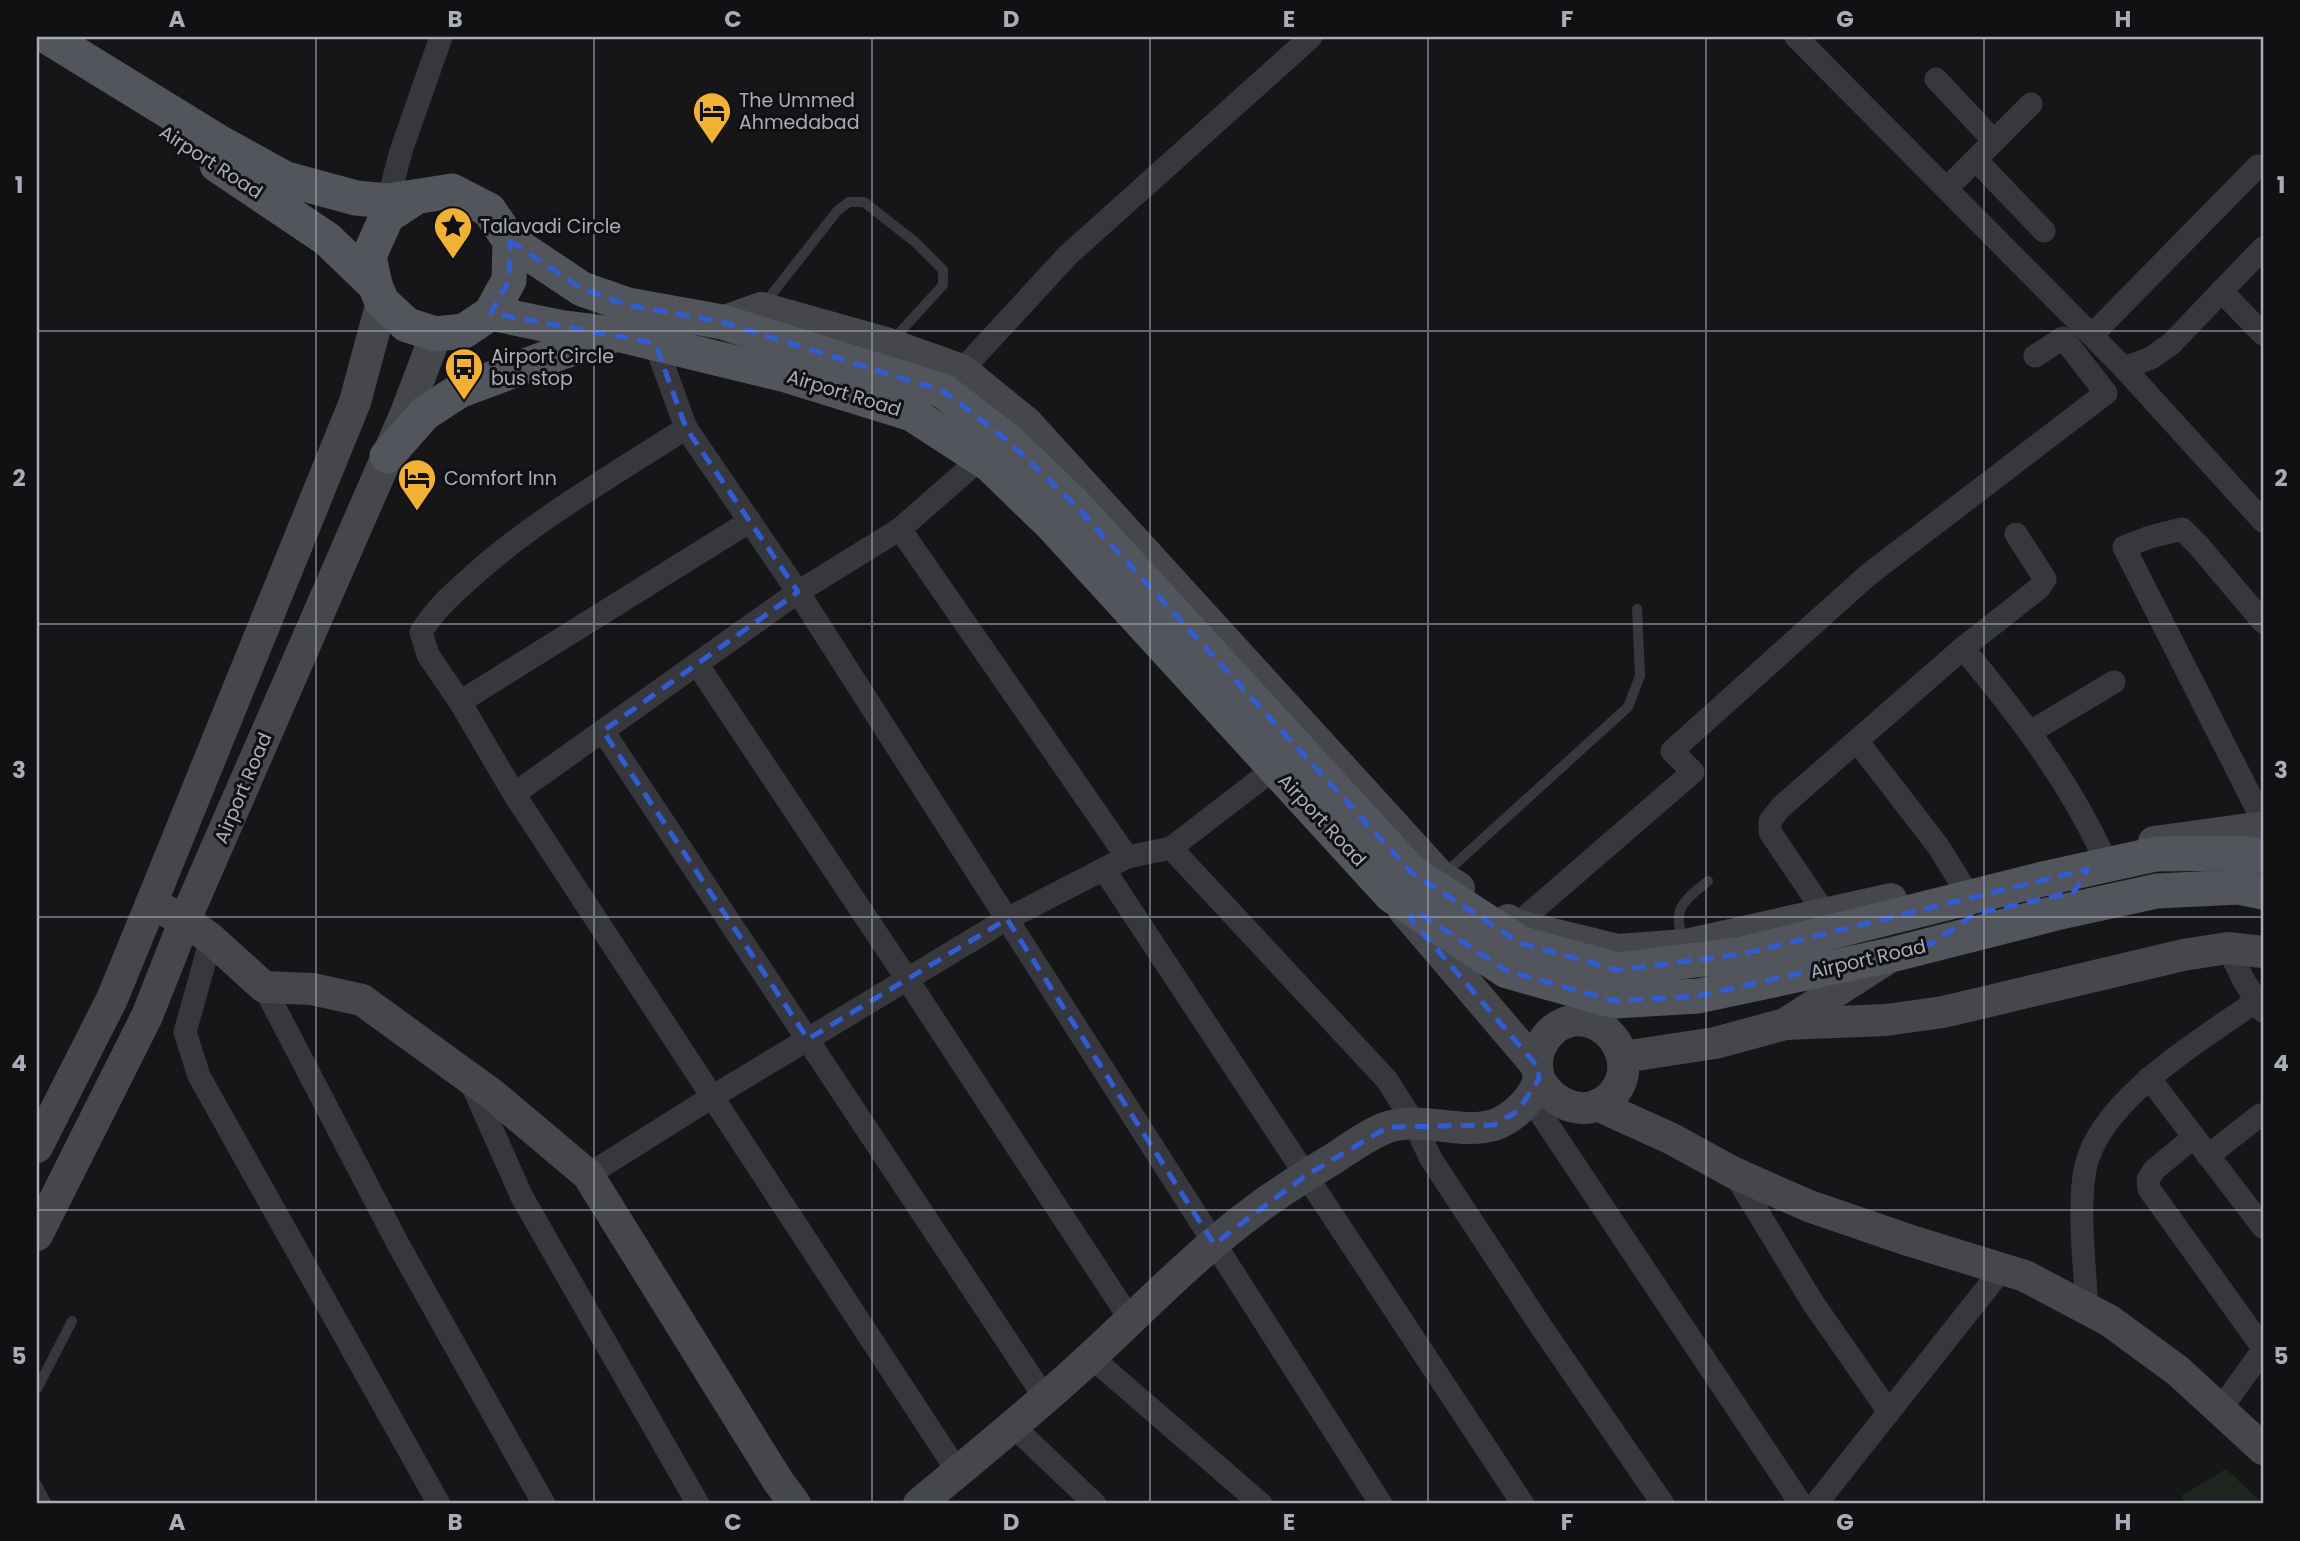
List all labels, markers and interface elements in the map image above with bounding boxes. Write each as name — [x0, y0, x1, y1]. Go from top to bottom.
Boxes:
text: A — [169, 3, 186, 35]
text: B — [447, 3, 463, 35]
text: C — [724, 3, 742, 35]
text: D — [1003, 3, 1019, 35]
text: E — [1283, 3, 1295, 35]
text: F — [1561, 3, 1573, 35]
text: G — [1836, 3, 1854, 35]
text: H — [2115, 3, 2131, 35]
place label: The Ummed Ahmedabad — [739, 87, 860, 136]
hotel icon: The Ummed Ahmedabad — [691, 90, 733, 145]
street label: Airport Road — [154, 119, 268, 205]
text: 1 — [15, 169, 23, 201]
text: 1 — [2277, 169, 2285, 201]
place icon: Talavadi Circle — [432, 205, 474, 260]
place label: Talavadi Circle — [480, 213, 621, 240]
place label: Airport Circle bus stop — [491, 343, 614, 392]
bus stop icon: Airport Circle bus stop — [443, 346, 485, 401]
street label: Airport Road — [784, 363, 904, 423]
hotel icon: Comfort Inn — [396, 457, 438, 512]
text: 2 — [12, 462, 26, 494]
text: 2 — [2274, 462, 2288, 494]
place label: Comfort Inn — [444, 465, 557, 492]
street label: Airport Road — [208, 728, 278, 848]
text: 3 — [12, 754, 26, 786]
text: 3 — [2274, 754, 2288, 786]
street label: Airport Road — [1272, 768, 1372, 872]
street label: Airport Road — [1807, 933, 1929, 985]
text: 4 — [11, 1047, 27, 1079]
text: 4 — [2273, 1047, 2289, 1079]
text: 5 — [12, 1340, 26, 1372]
text: 5 — [2274, 1340, 2288, 1372]
text: A — [169, 1506, 186, 1538]
text: B — [447, 1506, 463, 1538]
text: C — [724, 1506, 742, 1538]
text: D — [1003, 1506, 1019, 1538]
text: E — [1283, 1506, 1295, 1538]
text: F — [1561, 1506, 1573, 1538]
text: G — [1836, 1506, 1854, 1538]
text: H — [2115, 1506, 2131, 1538]

